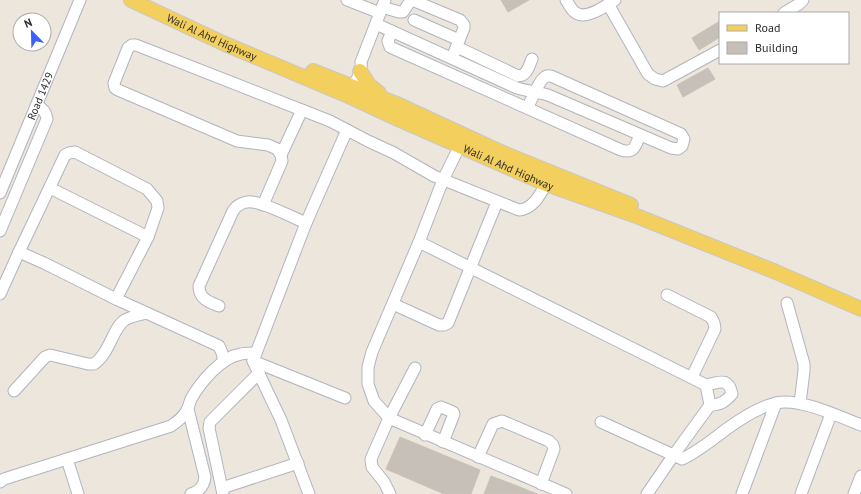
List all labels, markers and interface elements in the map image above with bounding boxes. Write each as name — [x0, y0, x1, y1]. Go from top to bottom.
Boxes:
street label: Wali Al Ahd Highway — [164, 11, 260, 64]
north arrow — [12, 12, 52, 52]
legend — [719, 12, 849, 64]
text: N — [22, 15, 34, 31]
text: Road — [755, 20, 780, 35]
text: Building — [755, 40, 798, 55]
street label: Road 1429 — [24, 70, 56, 122]
street label: Wali Al Ahd Highway — [461, 141, 556, 193]

